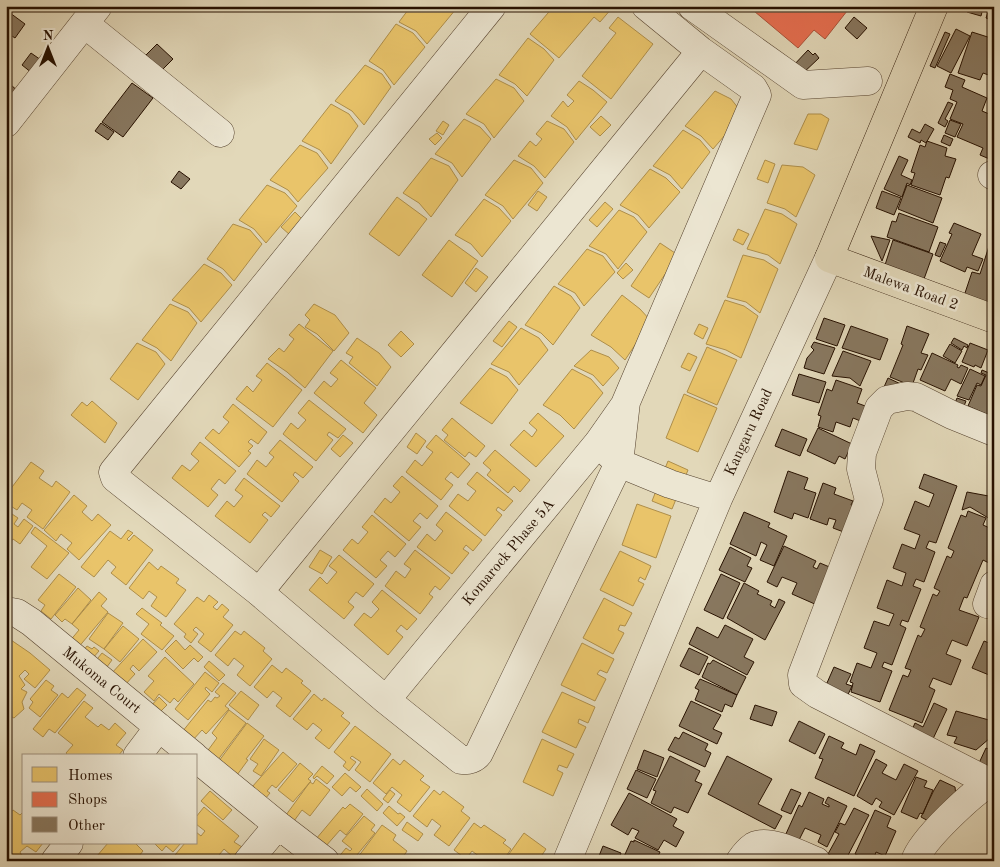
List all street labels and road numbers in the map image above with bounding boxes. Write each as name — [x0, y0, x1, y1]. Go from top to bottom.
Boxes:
street label: Malewa Road 2 — [861, 265, 960, 314]
street label: Kangaru Road — [723, 387, 776, 478]
street label: Komarock Phase 5A — [460, 496, 558, 609]
street label: Mukoma Court — [59, 645, 143, 717]

